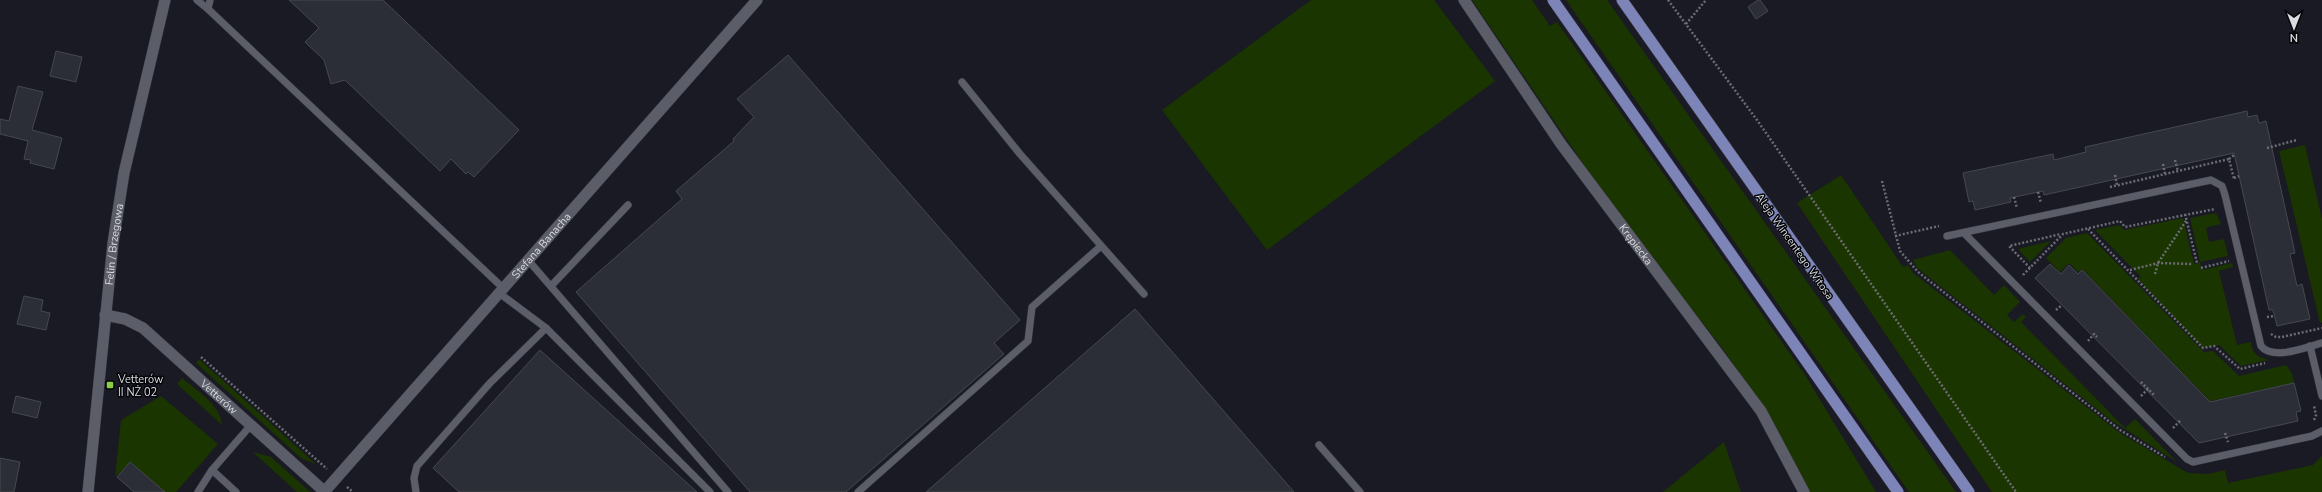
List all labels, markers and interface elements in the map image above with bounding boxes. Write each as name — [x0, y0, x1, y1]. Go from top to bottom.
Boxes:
north arrow — [2274, 8, 2314, 48]
text: N — [2290, 30, 2298, 45]
street label: Aleja Wincentego Witosa — [1752, 190, 1837, 303]
street label: Felin / Brzegowa — [102, 202, 127, 286]
street label: Stefana Banacha — [508, 209, 575, 282]
street label: Krępiecka — [1615, 221, 1656, 268]
place label: Vetterów II NŻ 02 — [117, 372, 163, 400]
street label: Vetterów — [196, 376, 241, 418]
marker: Vetterów II NŻ 02 — [105, 380, 115, 390]

